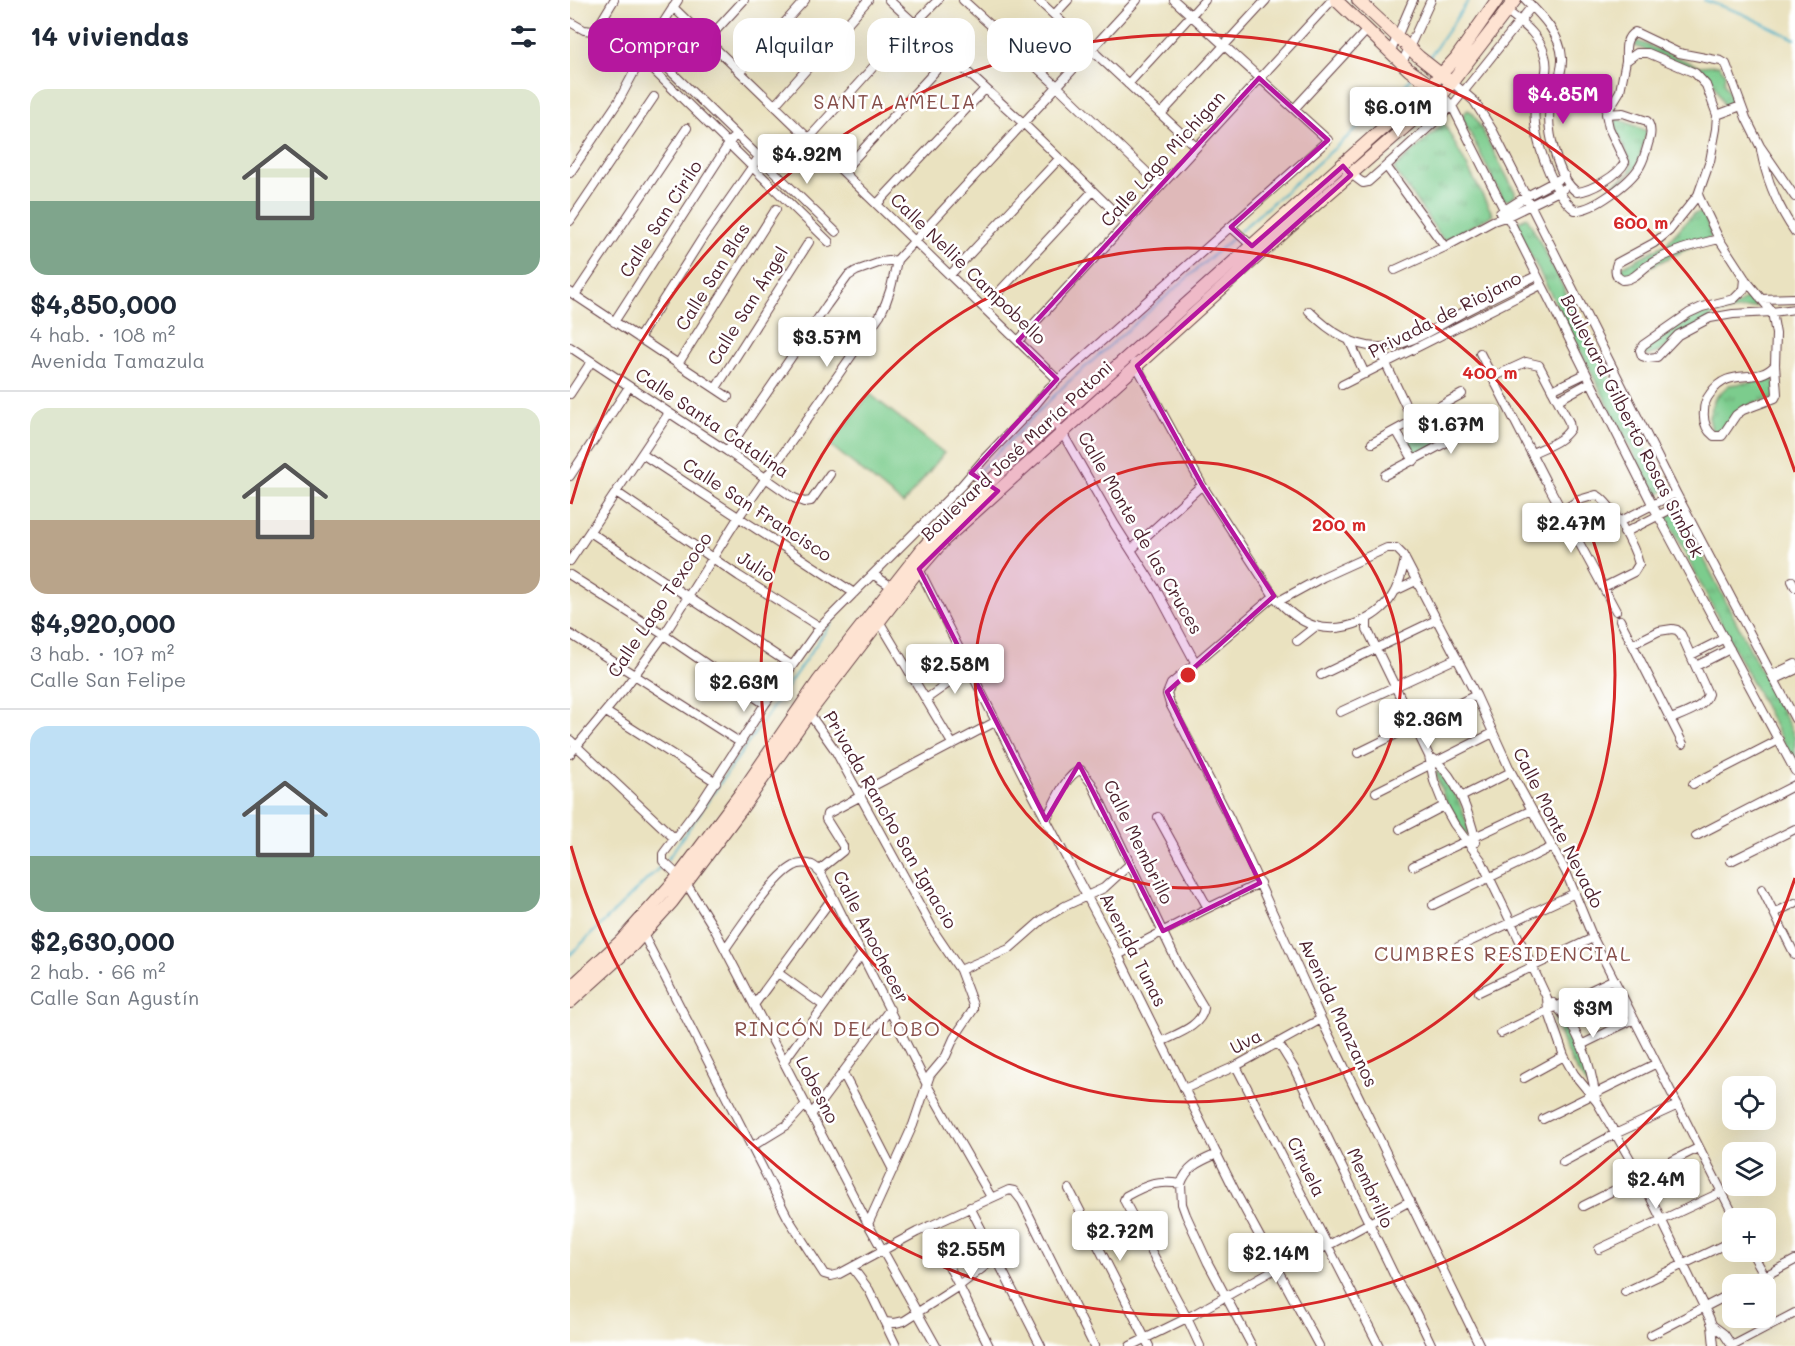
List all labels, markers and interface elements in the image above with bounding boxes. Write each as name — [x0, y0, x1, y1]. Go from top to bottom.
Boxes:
chip: Comprar — [588, 18, 721, 72]
chip: Alquilar — [733, 18, 855, 72]
chip: Filtros — [867, 18, 975, 72]
chip: Nuevo — [987, 18, 1093, 72]
text: 14 viviendas — [30, 19, 189, 53]
icon: filters — [507, 20, 540, 53]
pin: $4.85M — [1514, 74, 1612, 125]
text: $4.85M — [1527, 80, 1599, 106]
street label: Calle Lago Michigan — [1095, 85, 1230, 231]
pin: $6.01M — [1349, 87, 1447, 138]
district label: SANTA AMELIA — [813, 88, 977, 114]
text: $6.01M — [1364, 93, 1432, 119]
icon: home — [231, 128, 339, 236]
pin: $4.92M — [758, 134, 856, 185]
text: $4.92M — [772, 140, 842, 166]
street label: Calle San Cirilo — [613, 155, 707, 282]
street label: Calle Nellie Campobello — [885, 187, 1052, 350]
text: 600 m — [1614, 210, 1668, 234]
street label: Calle San Blas — [669, 218, 755, 335]
street label: Calle San Ángel — [701, 242, 793, 369]
street label: Privada de Riojano — [1364, 265, 1525, 363]
text: $4,850,000 — [30, 287, 177, 321]
street label: Boulevard Gilberto Rosas Simbek — [1556, 290, 1710, 561]
pin: $3.57M — [778, 317, 876, 368]
text: 4 hab. · 108 m² — [30, 321, 175, 347]
text: $3.57M — [792, 323, 862, 349]
text: Avenida Tamazula — [30, 347, 205, 373]
street label: Boulevard José María Patoni — [915, 355, 1117, 546]
text: 400 m — [1462, 360, 1518, 384]
street label: Calle Santa Catalina — [631, 362, 794, 483]
pin: $1.67M — [1402, 404, 1500, 455]
text: $1.67M — [1418, 410, 1484, 436]
street label: Calle Monte de las Cruces — [1073, 427, 1209, 638]
icon: home — [231, 447, 339, 555]
street label: Calle San Francisco — [678, 452, 837, 567]
pin: $2.47M — [1522, 503, 1620, 554]
text: $2.47M — [1536, 509, 1606, 535]
text: 200 m — [1312, 512, 1366, 536]
street label: Calle Lago Texcoco — [602, 527, 717, 682]
street label: Julio — [733, 545, 780, 587]
text: $4,920,000 — [30, 606, 176, 640]
text: 3 hab. · 107 m² — [30, 640, 174, 666]
pin: $2.58M — [906, 644, 1004, 695]
text: $2.58M — [920, 650, 990, 676]
pin: $2.63M — [695, 662, 793, 713]
centre of rings — [1178, 665, 1198, 685]
text: Calle San Felipe — [30, 666, 186, 692]
text: $2.63M — [709, 668, 779, 694]
pin: $2.36M — [1379, 699, 1477, 750]
text: $2.36M — [1393, 705, 1463, 731]
street label: Privada Rancho San Ignacio — [818, 706, 963, 933]
street label: Calle Monte Nevado — [1508, 743, 1610, 912]
icon: home — [231, 765, 339, 873]
street label: Calle Membrillo — [1098, 775, 1180, 908]
street label: Calle Anochecer — [828, 866, 916, 1007]
street label: Avenida Tunas — [1095, 888, 1173, 1011]
text: $2,630,000 — [30, 924, 175, 958]
street label: Avenida Manzanos — [1294, 934, 1384, 1091]
district label: CUMBRES RESIDENCIAL — [1374, 940, 1632, 966]
text: 2 hab. · 66 m² — [30, 958, 166, 984]
text: Calle San Agustín — [30, 984, 199, 1010]
pin: $3M — [1564, 988, 1622, 1039]
text: $3M — [1573, 994, 1613, 1020]
district label: RINCÓN DEL LOBO — [735, 1015, 941, 1041]
street label: Uva — [1226, 1023, 1266, 1059]
street label: Lobesno — [791, 1052, 845, 1127]
map controls — [1722, 1076, 1776, 1328]
button: locate — [1722, 1076, 1776, 1130]
street label: Ciruela — [1282, 1132, 1332, 1201]
button: layers — [1722, 1142, 1776, 1196]
street label: Membrillo — [1342, 1144, 1400, 1232]
pin: $2.4M — [1614, 1159, 1698, 1210]
text: $2.4M — [1627, 1165, 1685, 1191]
button: + — [1722, 1208, 1776, 1262]
pin: $2.72M — [1071, 1211, 1169, 1262]
text: $2.72M — [1086, 1217, 1154, 1243]
pin: $2.55M — [922, 1229, 1020, 1280]
pin: $2.14M — [1227, 1233, 1325, 1284]
text: $2.55M — [936, 1235, 1006, 1261]
text: $2.14M — [1242, 1239, 1310, 1265]
button: − — [1722, 1274, 1776, 1328]

